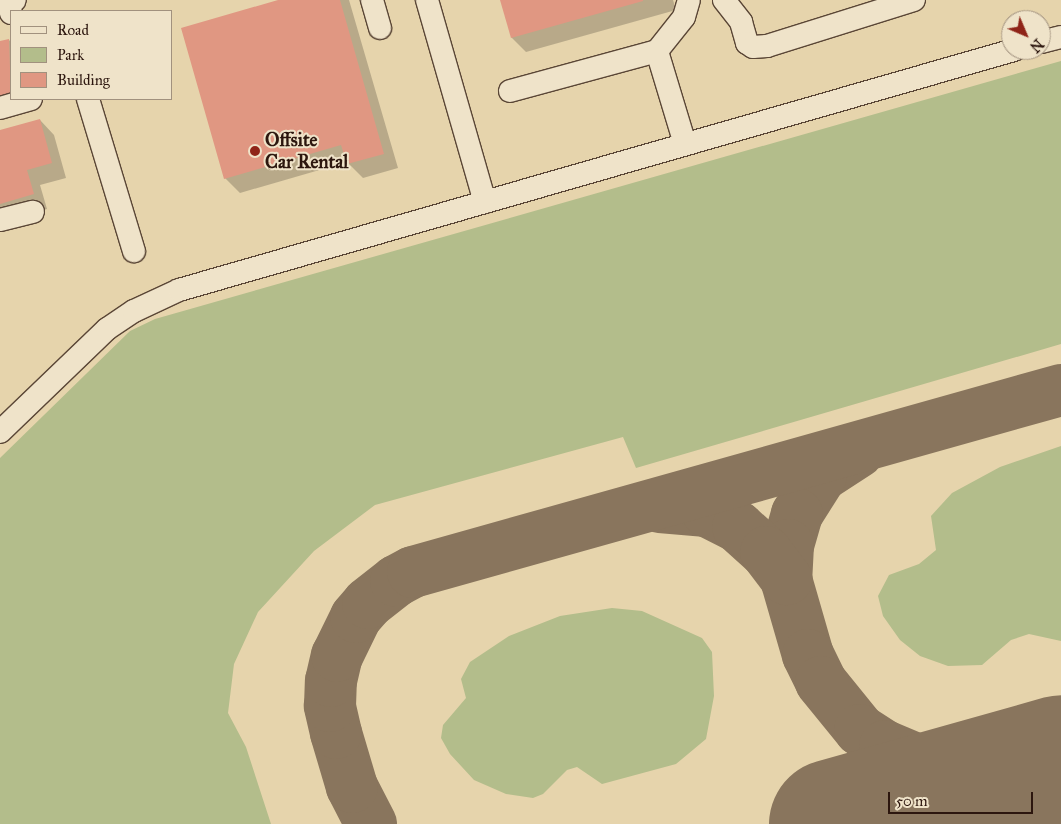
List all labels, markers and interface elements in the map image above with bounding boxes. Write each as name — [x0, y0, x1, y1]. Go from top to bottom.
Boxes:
legend — [10, 10, 172, 100]
north arrow — [1001, 10, 1051, 60]
text: Road — [57, 21, 89, 39]
text: N — [1026, 35, 1046, 55]
text: Park — [57, 46, 84, 64]
text: Building — [57, 71, 110, 89]
place label: Offsite Car Rental — [265, 129, 348, 173]
marker: Offsite Car Rental — [249, 145, 261, 157]
scale bar — [891, 782, 1036, 814]
text: 50 m — [896, 792, 928, 810]

